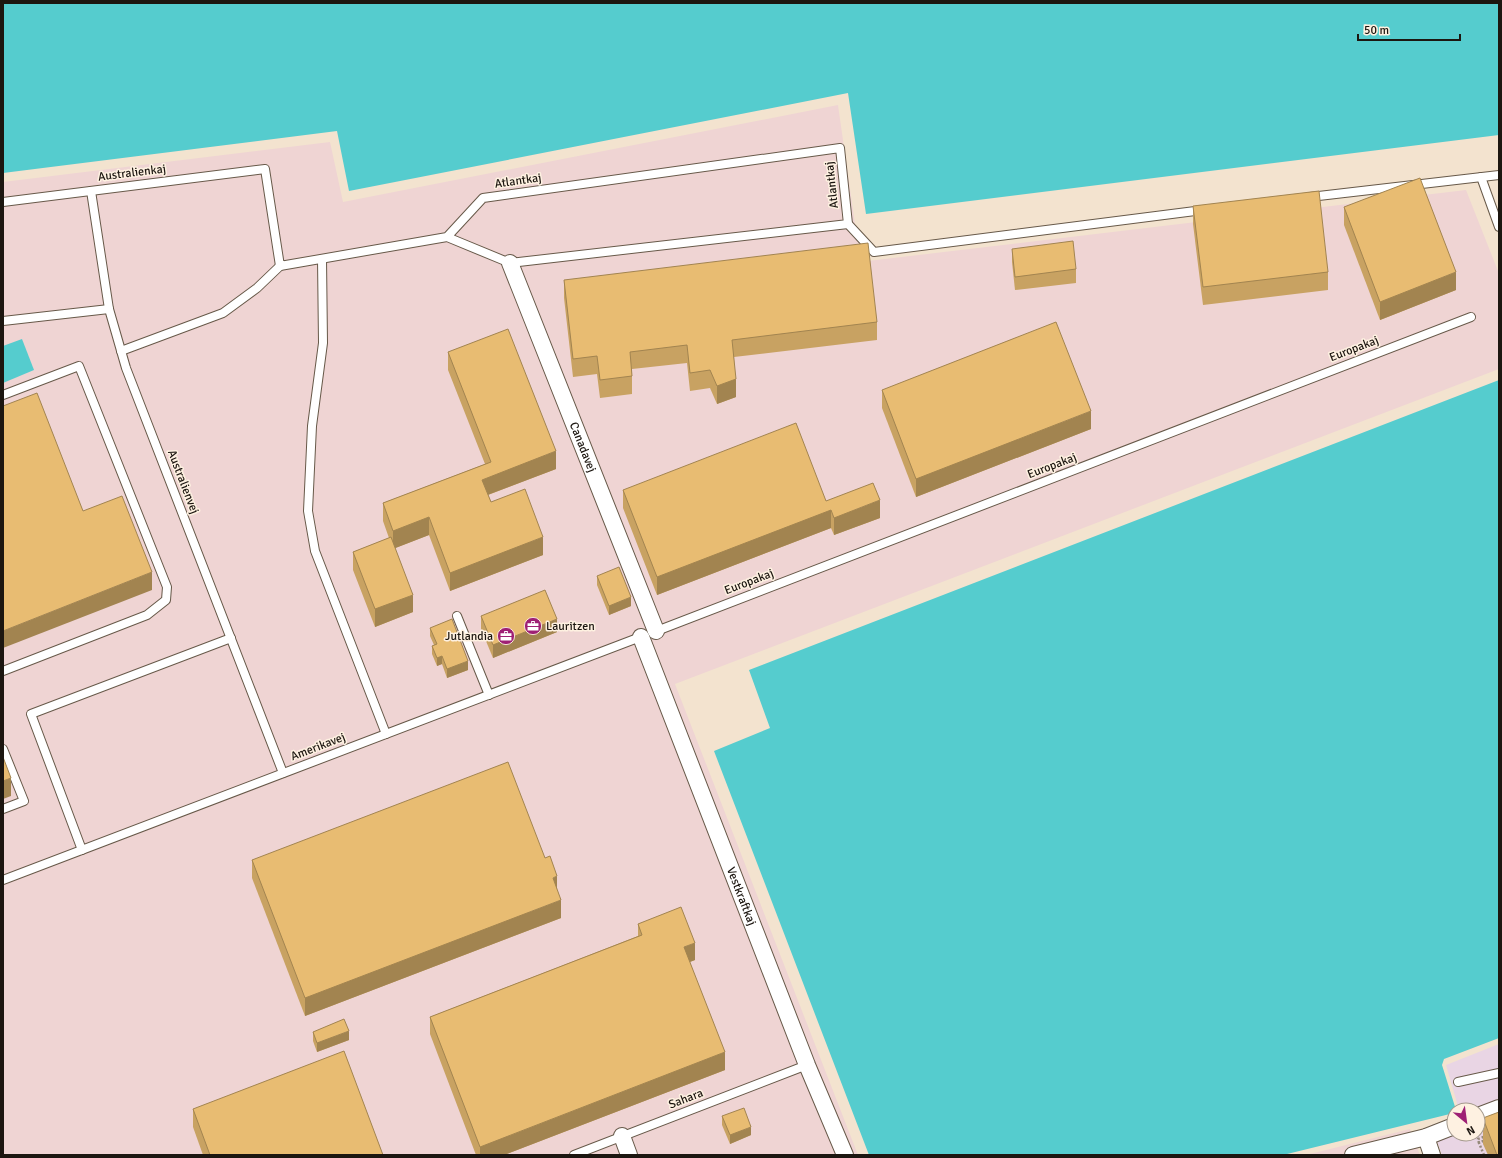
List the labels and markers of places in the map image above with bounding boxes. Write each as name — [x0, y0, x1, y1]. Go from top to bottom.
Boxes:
office icon: Lauritzen — [523, 616, 543, 636]
place label: Lauritzen — [546, 619, 595, 634]
office icon: Jutlandia — [496, 626, 516, 646]
place label: Jutlandia — [445, 629, 493, 644]

